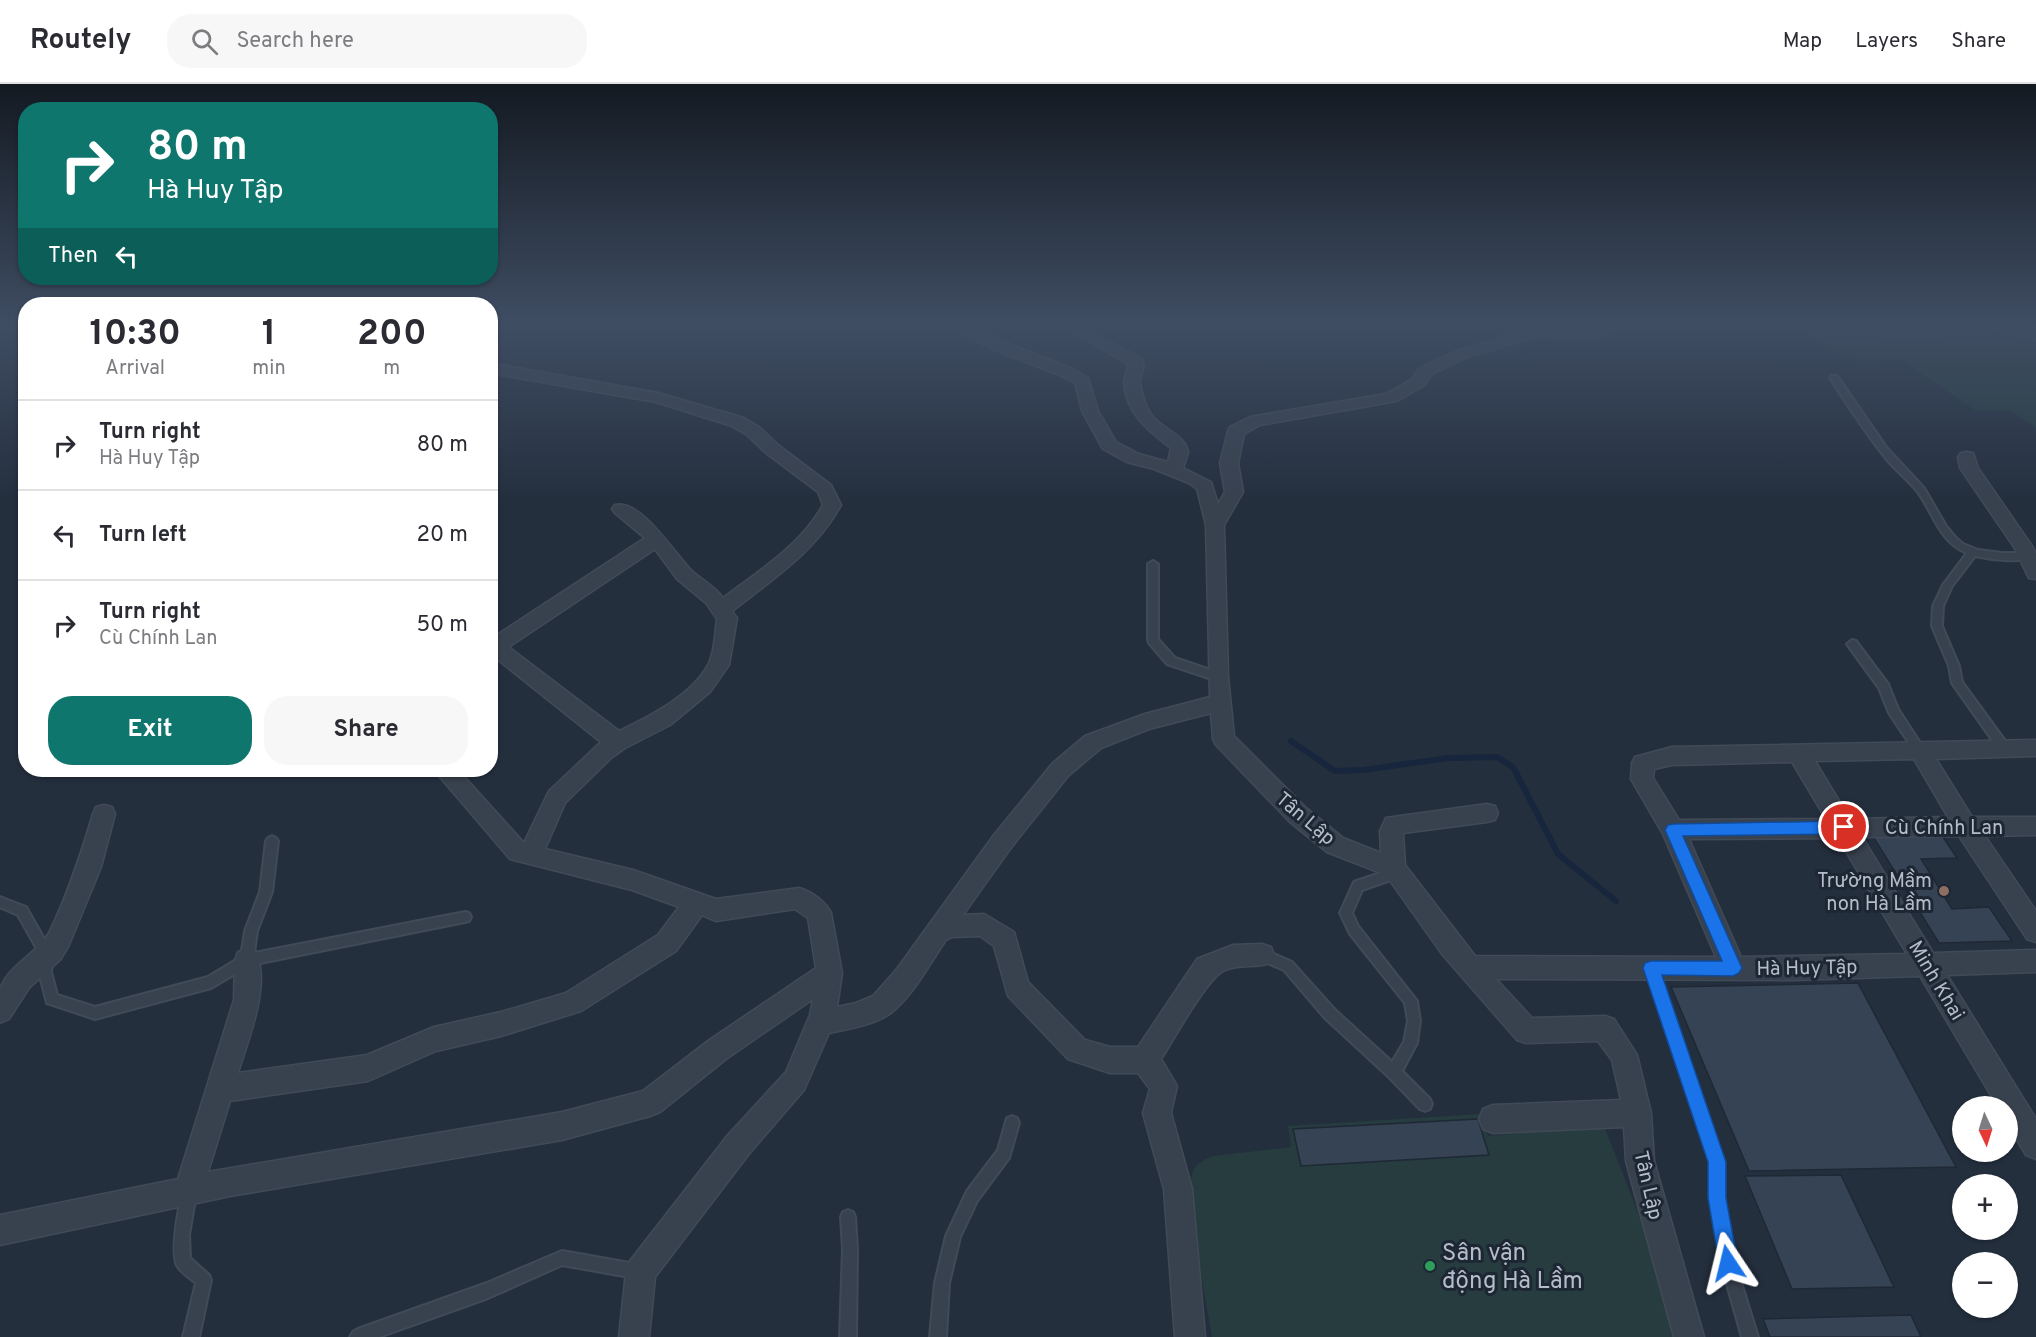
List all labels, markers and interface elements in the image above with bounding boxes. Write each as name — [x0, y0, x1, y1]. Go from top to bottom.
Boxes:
search box — [167, 14, 587, 68]
text: Routely — [30, 23, 131, 59]
icon: search — [188, 25, 221, 58]
text: Search here — [236, 28, 354, 55]
text: Map — [1783, 28, 1822, 55]
text: Layers — [1855, 28, 1918, 55]
text: Share — [1951, 28, 2006, 55]
text: 80 m — [147, 122, 248, 175]
icon: right — [48, 126, 126, 204]
text: Hà Huy Tập — [147, 174, 283, 208]
icon: left — [110, 240, 143, 273]
text: Then — [48, 243, 98, 270]
text: 10:30 — [89, 312, 181, 358]
text: 1 — [262, 312, 276, 358]
text: 200 — [357, 312, 427, 358]
text: Arrival — [105, 356, 165, 382]
text: min — [252, 356, 286, 382]
text: m — [383, 356, 400, 382]
text: Turn right — [99, 419, 201, 446]
icon: right — [48, 429, 81, 462]
text: 80 m — [417, 432, 468, 459]
text: Hà Huy Tập — [99, 446, 200, 472]
icon: left — [48, 519, 81, 552]
text: Turn left — [99, 522, 187, 549]
text: 20 m — [417, 522, 468, 549]
text: Turn right — [99, 599, 201, 626]
icon: right — [48, 609, 81, 642]
text: 50 m — [416, 612, 468, 639]
text: Cù Chính Lan — [99, 626, 218, 652]
button: Exit — [48, 696, 252, 765]
button: Share — [264, 696, 468, 765]
street label: Tân Lập — [1269, 787, 1340, 852]
pin — [1818, 801, 1869, 852]
icon: arrive — [1827, 810, 1860, 843]
street label: Cù Chính Lan — [1885, 816, 2003, 842]
place label: Trường Mầm non Hà Lầm — [1817, 868, 1932, 918]
marker: Trường Mầm non Hà Lầm — [1937, 884, 1951, 898]
street label: Minh Khai — [1901, 936, 1969, 1026]
street label: Hà Huy Tập — [1756, 955, 1858, 983]
north arrow — [1952, 1096, 2018, 1162]
map controls — [1952, 1096, 2018, 1318]
street label: Tân Lập — [1626, 1148, 1668, 1223]
button: + — [1952, 1174, 2018, 1240]
position arrow — [1696, 1231, 1760, 1295]
place label: Sân vận động Hà Lầm — [1442, 1239, 1583, 1297]
button: − — [1952, 1252, 2018, 1318]
marker: Sân vận động Hà Lầm — [1423, 1259, 1437, 1273]

